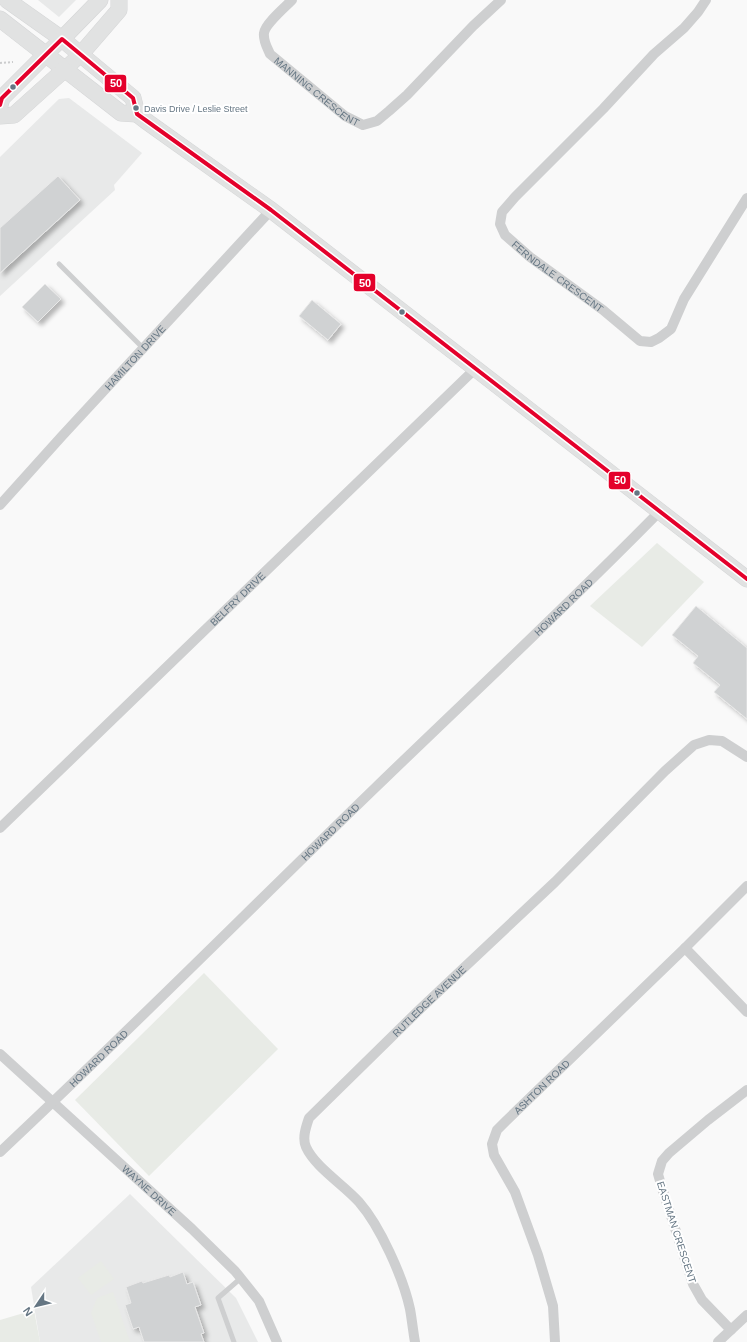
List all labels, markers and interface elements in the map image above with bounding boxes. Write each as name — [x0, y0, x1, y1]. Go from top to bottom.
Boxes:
street label: MANNING CRESCENT — [272, 55, 361, 128]
line badge: 50 — [104, 74, 127, 93]
text: 50 — [110, 77, 122, 89]
unlabelled marker — [8, 82, 18, 92]
marker: Davis Drive / Leslie Street — [131, 103, 141, 113]
place label: Davis Drive / Leslie Street — [144, 104, 248, 114]
street label: FERNDALE CRESCENT — [510, 239, 605, 314]
line badge: 50 — [353, 273, 376, 292]
text: 50 — [359, 277, 371, 289]
unlabelled marker — [397, 307, 407, 317]
street label: HAMILTON DRIVE — [103, 323, 168, 392]
line badge: 50 — [608, 471, 631, 490]
text: 50 — [614, 474, 626, 486]
unlabelled marker — [632, 488, 642, 498]
street label: BELFRY DRIVE — [208, 570, 268, 628]
street label: HOWARD ROAD — [532, 576, 595, 638]
street label: HOWARD ROAD — [299, 801, 362, 863]
street label: RUTLEDGE AVENUE — [390, 964, 469, 1039]
street label: HOWARD ROAD — [67, 1028, 130, 1089]
street label: ASHTON ROAD — [512, 1058, 572, 1116]
street label: WAYNE DRIVE — [120, 1163, 178, 1218]
street label: EASTMAN CRESCENT — [655, 1180, 698, 1284]
north arrow — [16, 1286, 56, 1326]
text: N — [21, 1305, 35, 1318]

